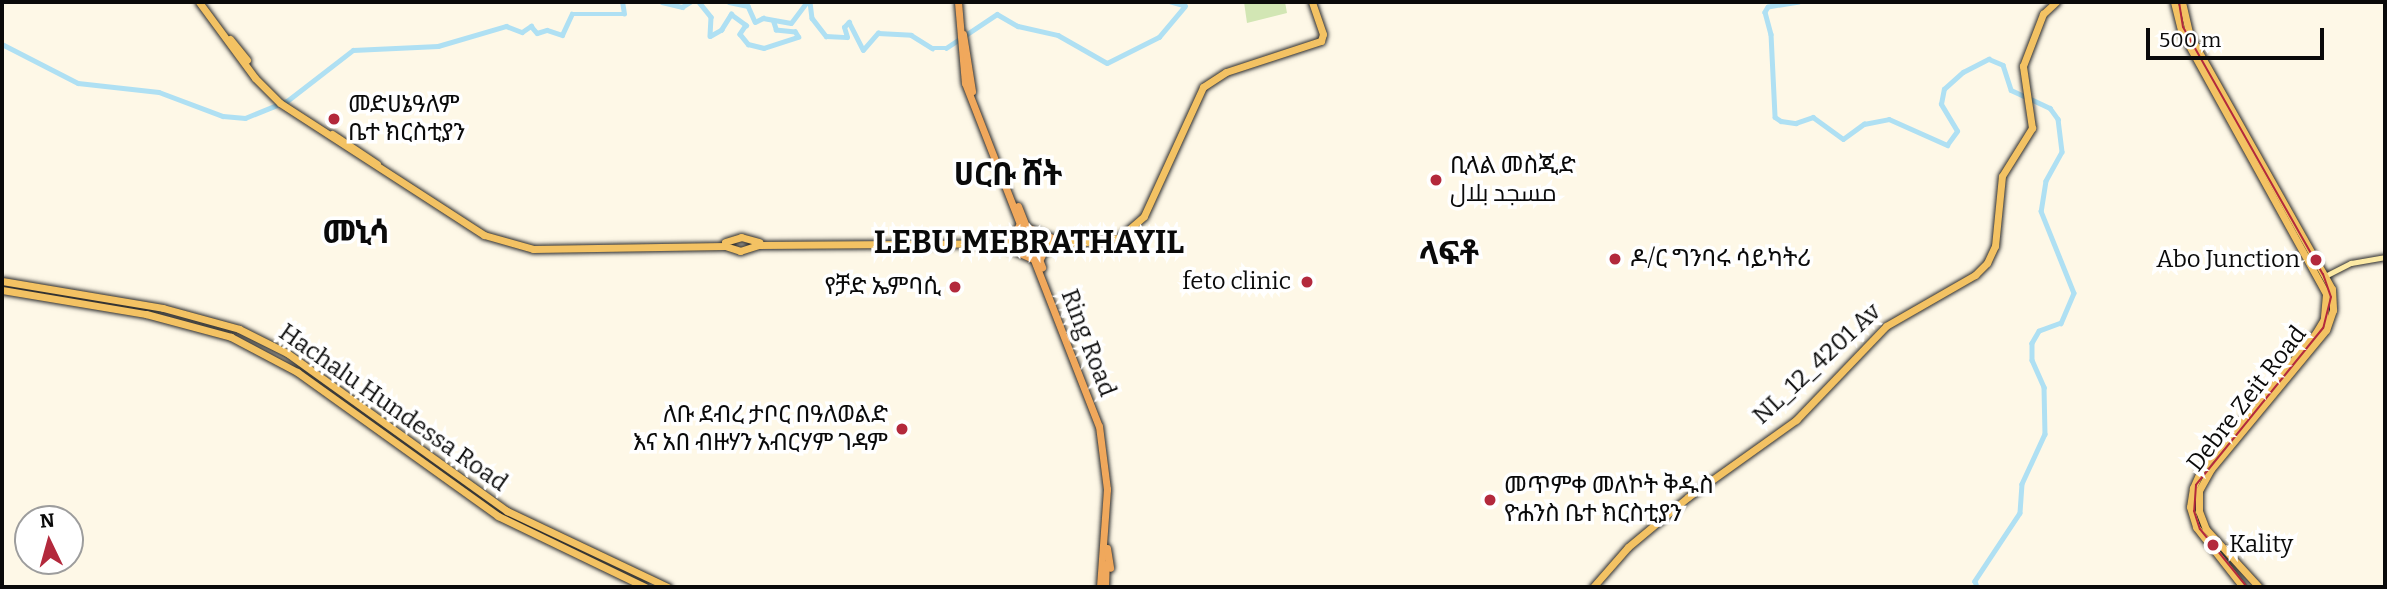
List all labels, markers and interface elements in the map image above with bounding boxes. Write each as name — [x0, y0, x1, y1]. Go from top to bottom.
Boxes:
scale bar — [2149, 14, 2328, 58]
text: 500 m — [2159, 27, 2221, 53]
place label: መድሀኔዓለም ቤተ ክርስቲያን — [348, 91, 465, 147]
marker: መድሀኔዓለም ቤተ ክርስቲያን — [326, 111, 342, 127]
place label: ቢላል መስጂድ مسجد بلال — [1450, 152, 1576, 208]
district label: ሀርቡ ሸት — [954, 155, 1062, 193]
marker: ቢላል መስጂድ مسجد بلال — [1428, 172, 1444, 188]
district label: መኒሳ — [322, 213, 390, 251]
district label: LEBU MEBRATHAYIL — [860, 223, 1198, 261]
district label: ላፍቶ — [1419, 234, 1479, 272]
place label: ዶ/ር ግንባሩ ሳይካትሪ — [1631, 245, 1811, 273]
place label: Abo Junction — [2156, 246, 2300, 274]
marker: ዶ/ር ግንባሩ ሳይካትሪ — [1605, 249, 1625, 269]
marker: Abo Junction — [2306, 250, 2326, 270]
place label: feto clinic — [1182, 268, 1291, 296]
marker: feto clinic — [1297, 272, 1317, 292]
place label: የቻድ ኤምባሲ — [824, 273, 941, 301]
marker: የቻድ ኤምባሲ — [947, 279, 963, 295]
street label: Ring Road — [1054, 285, 1122, 401]
street label: NL_12_4201 Av — [1747, 297, 1887, 431]
street label: Hachalu Hundessa Road — [273, 318, 513, 498]
street label: Debre Zeit Road — [2181, 320, 2313, 478]
place label: ለቡ ደብረ ታቦር በዓለወልድ እና አበ ብዙሃን አብርሃም ገዳም — [633, 401, 888, 457]
marker: ለቡ ደብረ ታቦር በዓለወልድ እና አበ ብዙሃን አብርሃም ገዳም — [894, 421, 910, 437]
place label: መጥምቀ መለኮት ቅዱስ ዮሐንስ ቤተ ክርስቲያን — [1504, 472, 1714, 528]
marker: መጥምቀ መለኮት ቅዱስ ዮሐንስ ቤተ ክርስቲያን — [1482, 492, 1498, 508]
north arrow — [14, 505, 84, 575]
text: N — [39, 508, 56, 533]
place label: Kality — [2229, 531, 2293, 559]
marker: Kality — [2203, 535, 2223, 555]

